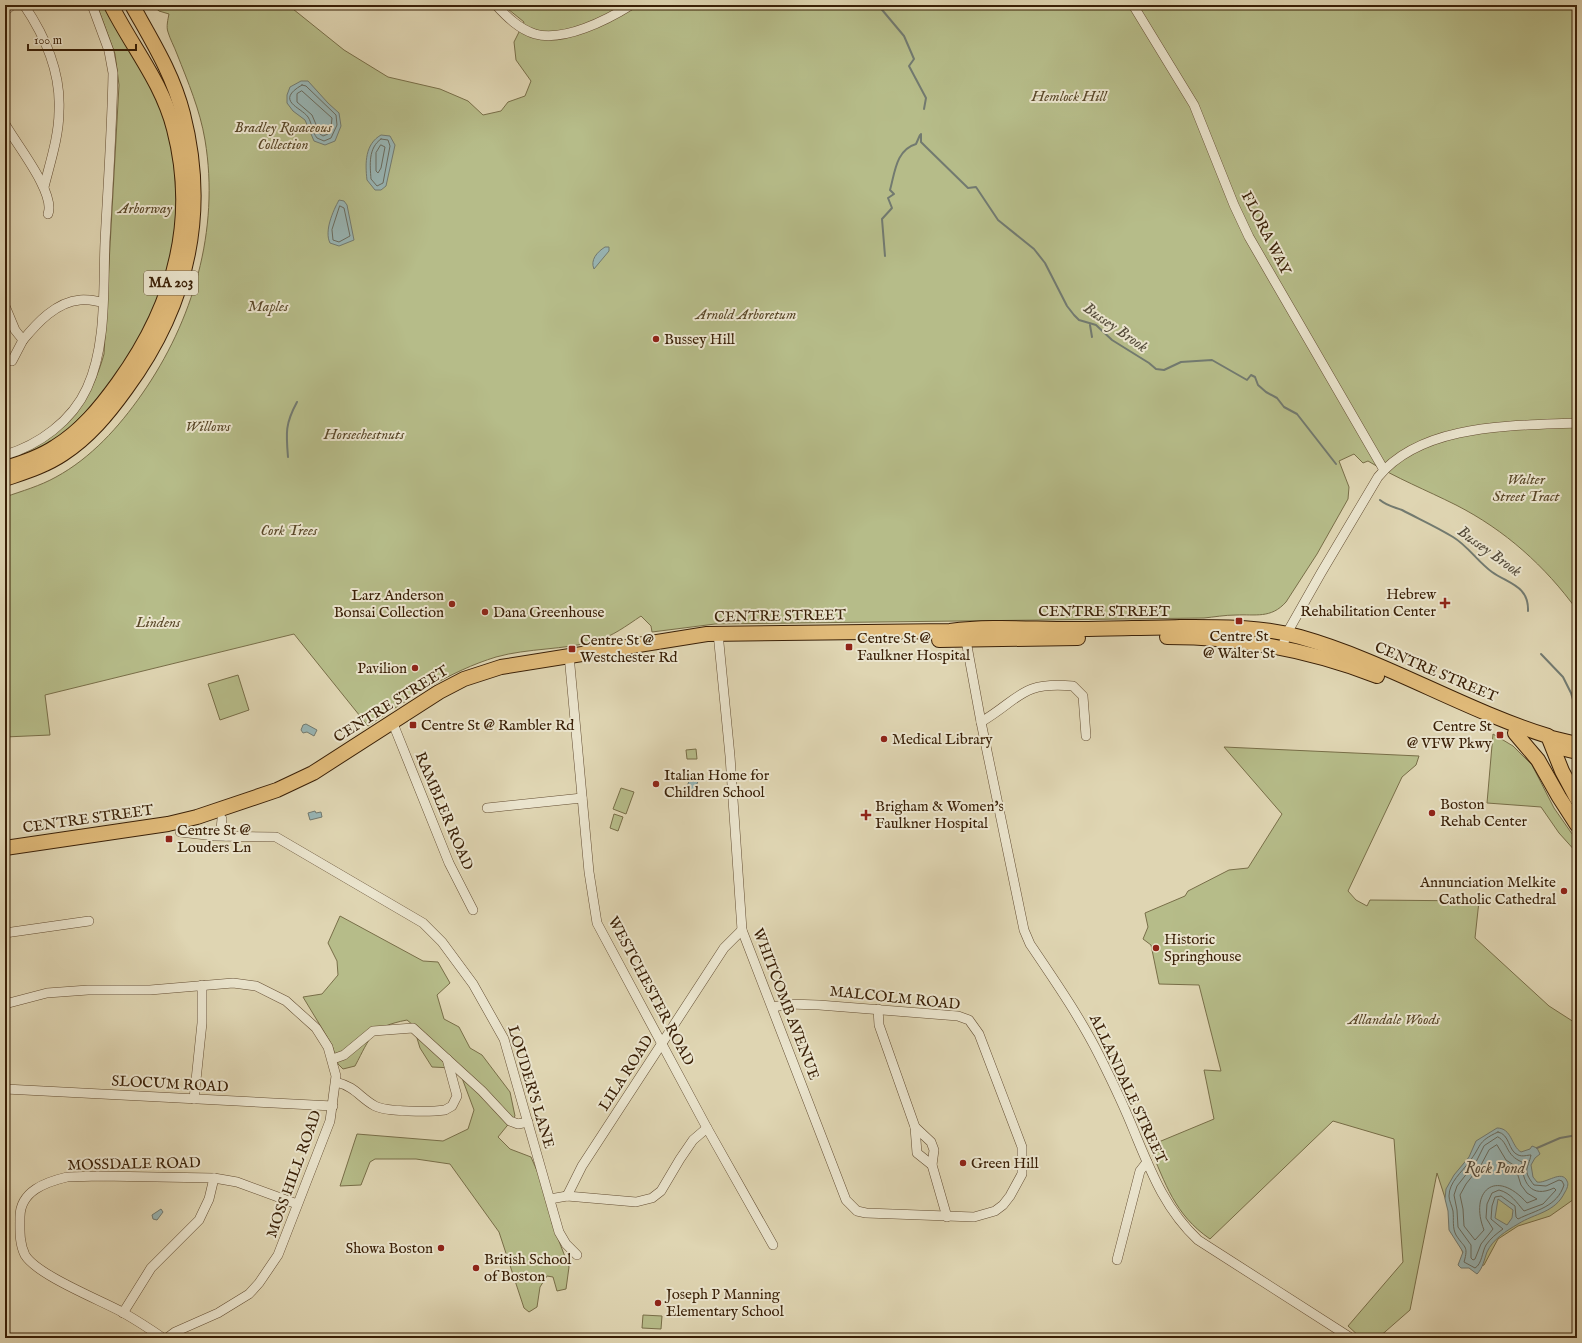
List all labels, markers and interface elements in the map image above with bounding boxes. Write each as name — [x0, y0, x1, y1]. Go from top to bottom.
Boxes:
scale bar — [28, 26, 136, 52]
text: 100 m — [34, 33, 62, 48]
park label: Hemlock Hill — [1031, 87, 1108, 106]
park label: Bradley Rosaceous Collection — [234, 118, 332, 154]
street label: FLORA WAY — [1237, 188, 1295, 279]
park label: Arborway — [116, 199, 172, 218]
road number: MA 203 — [144, 271, 198, 295]
park label: Maples — [248, 297, 289, 316]
water label: Bussey Brook — [1079, 298, 1152, 358]
park label: Arnold Arboretum — [694, 305, 796, 324]
place label: Bussey Hill — [664, 330, 736, 349]
marker: Bussey Hill — [651, 334, 661, 344]
park label: Willows — [185, 417, 231, 436]
park label: Horsechestnuts — [323, 425, 405, 444]
park label: Walter Street Tract — [1493, 470, 1561, 506]
park label: Cork Trees — [261, 521, 318, 540]
water label: Bussey Brook — [1453, 522, 1525, 582]
place label: Hebrew Rehabilitation Center — [1300, 585, 1437, 621]
place label: Larz Anderson Bonsai Collection — [334, 586, 444, 622]
marker: Hebrew Rehabilitation Center — [1439, 597, 1451, 609]
marker: Larz Anderson Bonsai Collection — [447, 599, 457, 609]
street label: CENTRE STREET — [1038, 602, 1170, 621]
place label: Dana Greenhouse — [493, 603, 604, 622]
street label: CENTRE STREET — [714, 605, 846, 627]
marker: Dana Greenhouse — [480, 607, 490, 617]
park label: Lindens — [135, 613, 181, 632]
marker: Centre St @ Walter St — [1234, 616, 1244, 626]
place label: Centre St @ Walter St — [1203, 627, 1275, 663]
place label: Centre St @ Faulkner Hospital — [857, 629, 971, 665]
place label: Centre St @ Westchester Rd — [580, 631, 679, 667]
street label: CENTRE STREET — [1372, 638, 1500, 706]
marker: Centre St @ Faulkner Hospital — [844, 642, 854, 652]
marker: Centre St @ Westchester Rd — [567, 644, 577, 654]
place label: Pavilion — [357, 659, 407, 678]
street label: CENTRE STREET — [330, 661, 452, 747]
marker: Pavilion — [410, 663, 420, 673]
place label: Centre St @ Rambler Rd — [421, 716, 575, 735]
place label: Centre St @ VFW Pkwy — [1407, 717, 1493, 753]
marker: Centre St @ Rambler Rd — [408, 720, 418, 730]
place label: Medical Library — [892, 730, 993, 749]
marker: Centre St @ VFW Pkwy — [1495, 730, 1505, 740]
marker: Medical Library — [879, 734, 889, 744]
street label: RAMBLER ROAD — [411, 749, 477, 873]
place label: Italian Home for Children School — [664, 766, 770, 802]
marker: Italian Home for Children School — [651, 779, 661, 789]
place label: Boston Rehab Center — [1440, 795, 1528, 831]
place label: Brigham & Women's Faulkner Hospital — [875, 797, 1004, 833]
street label: CENTRE STREET — [21, 800, 155, 838]
marker: Boston Rehab Center — [1427, 808, 1437, 818]
marker: Brigham & Women's Faulkner Hospital — [860, 809, 872, 821]
place label: Centre St @ Louders Ln — [177, 821, 251, 857]
marker: Centre St @ Louders Ln — [164, 834, 174, 844]
place label: Annunciation Melkite Catholic Cathedral — [1419, 873, 1557, 909]
marker: Annunciation Melkite Catholic Cathedral — [1559, 886, 1569, 896]
street label: WESTCHESTER ROAD — [604, 913, 698, 1069]
street label: WHITCOMB AVENUE — [748, 926, 824, 1082]
place label: Historic Springhouse — [1164, 930, 1241, 966]
marker: Historic Springhouse — [1151, 943, 1161, 953]
street label: MALCOLM ROAD — [829, 982, 961, 1014]
street label: ALLANDALE STREET — [1085, 1010, 1171, 1167]
park label: Allandale Woods — [1346, 1010, 1441, 1029]
street label: LOUDER'S LANE — [503, 1023, 559, 1151]
street label: LILA ROAD — [594, 1032, 658, 1114]
street label: SLOCUM ROAD — [111, 1071, 229, 1097]
street label: MOSS HILL ROAD — [262, 1108, 326, 1240]
street label: MOSSDALE ROAD — [67, 1153, 201, 1175]
place label: Green Hill — [971, 1154, 1039, 1173]
marker: Green Hill — [958, 1158, 968, 1168]
water label: Rock Pond — [1465, 1159, 1527, 1179]
place label: Showa Boston — [345, 1239, 433, 1258]
marker: Showa Boston — [436, 1243, 446, 1253]
place label: British School of Boston — [484, 1250, 572, 1286]
marker: British School of Boston — [471, 1263, 481, 1273]
place label: Joseph P Manning Elementary School — [664, 1285, 785, 1321]
marker: Joseph P Manning Elementary School — [653, 1298, 663, 1308]

